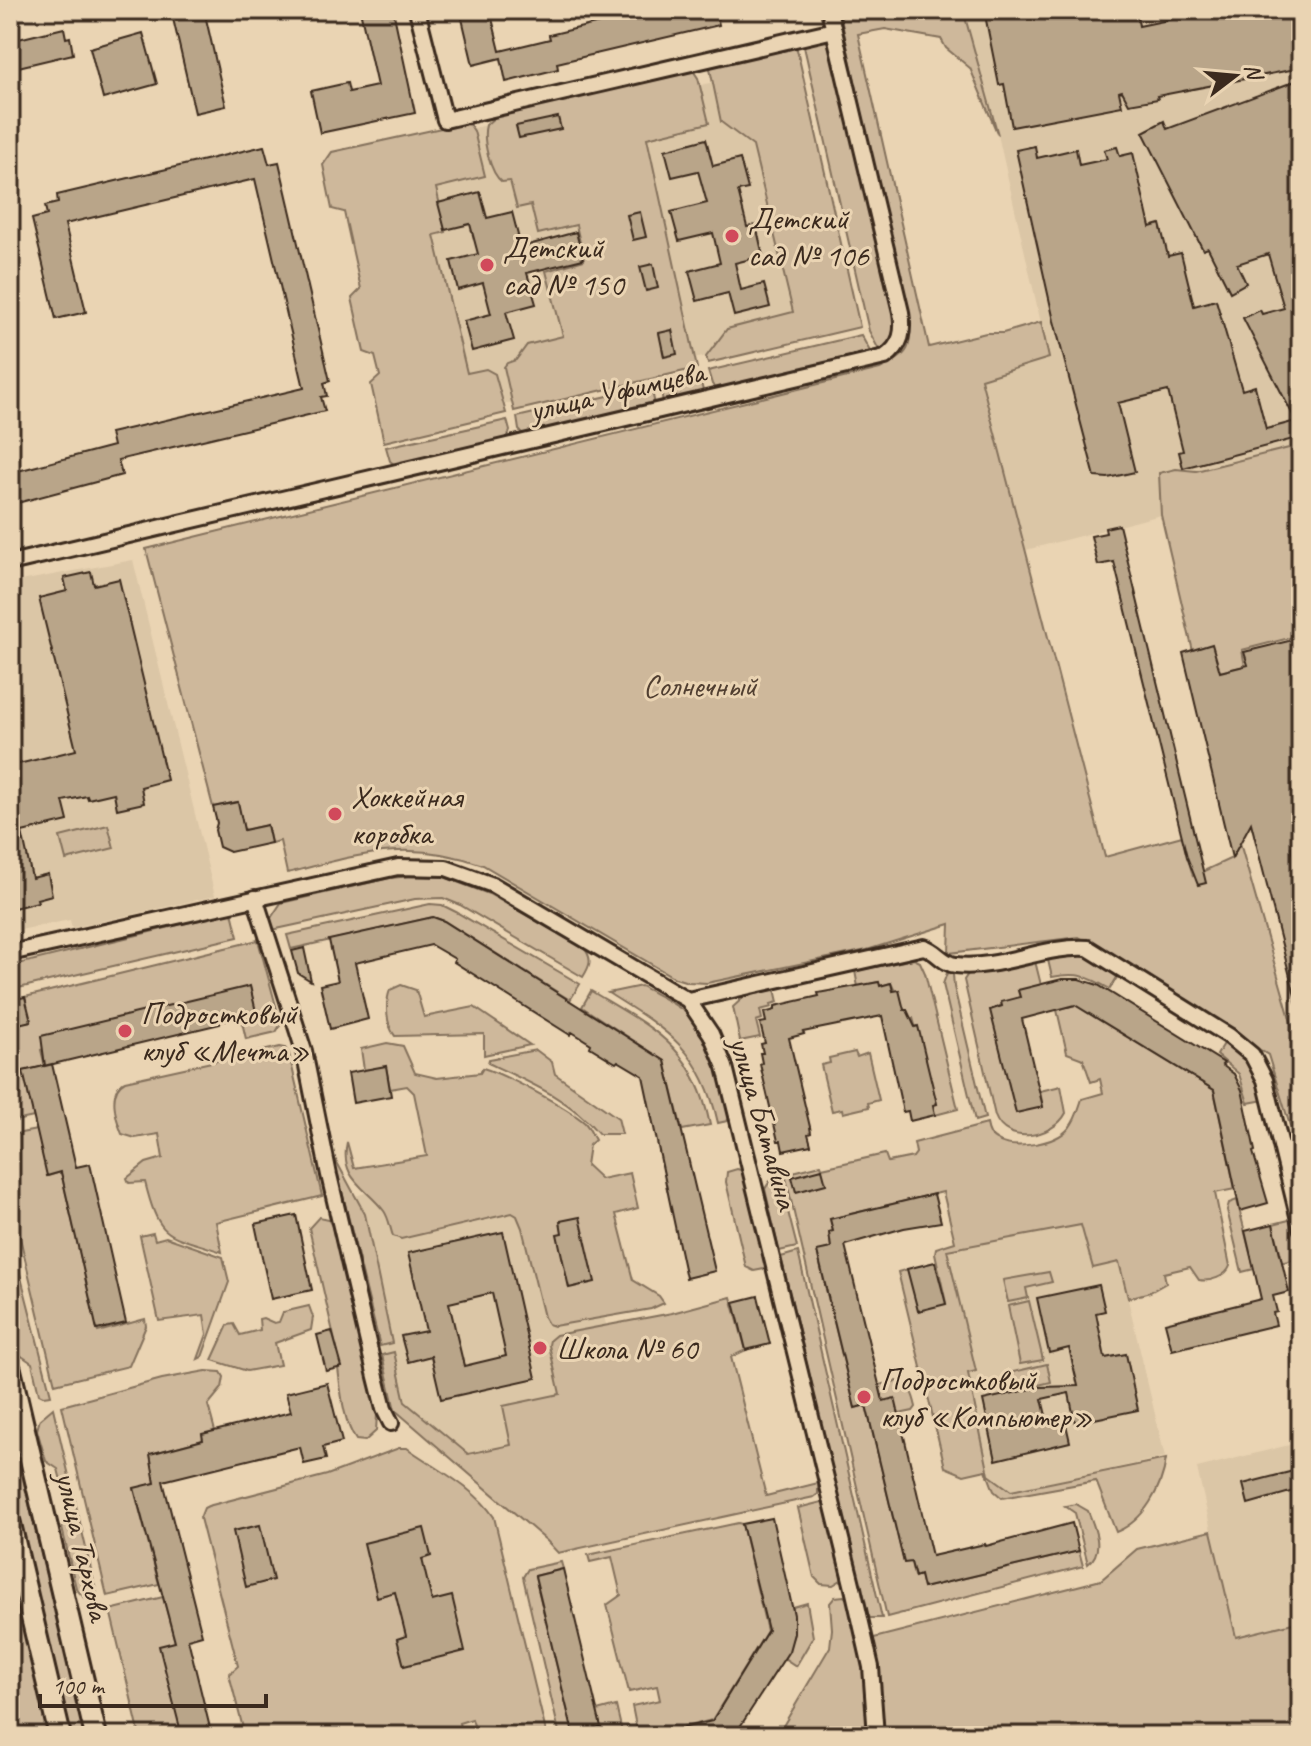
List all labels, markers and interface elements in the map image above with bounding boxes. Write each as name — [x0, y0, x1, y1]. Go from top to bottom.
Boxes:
north arrow — [1195, 36, 1275, 116]
text: N — [1238, 60, 1270, 84]
place label: Детский сад № 106 — [748, 198, 870, 276]
place label: Детский сад № 150 — [503, 227, 626, 305]
marker: Детский сад № 106 — [723, 227, 741, 245]
marker: Детский сад № 150 — [478, 256, 496, 274]
street label: улица Уфимцева — [524, 350, 711, 431]
park label: Солнечный — [643, 665, 759, 706]
place label: Хоккейная коробка — [351, 776, 464, 854]
marker: Хоккейная коробка — [326, 805, 344, 823]
place label: Подростковый клуб «Мечта» — [141, 993, 310, 1071]
marker: Подростковый клуб «Мечта» — [116, 1022, 134, 1040]
street label: улица Батавина — [719, 1030, 809, 1216]
place label: Школа № 60 — [556, 1328, 700, 1369]
marker: Школа № 60 — [531, 1339, 549, 1357]
place label: Подростковый клуб «Компьютер» — [880, 1359, 1093, 1437]
marker: Подростковый клуб «Компьютер» — [855, 1388, 873, 1406]
street label: улица Тархова — [46, 1466, 121, 1627]
scale bar — [40, 1658, 266, 1708]
text: 100 m — [52, 1671, 106, 1701]

